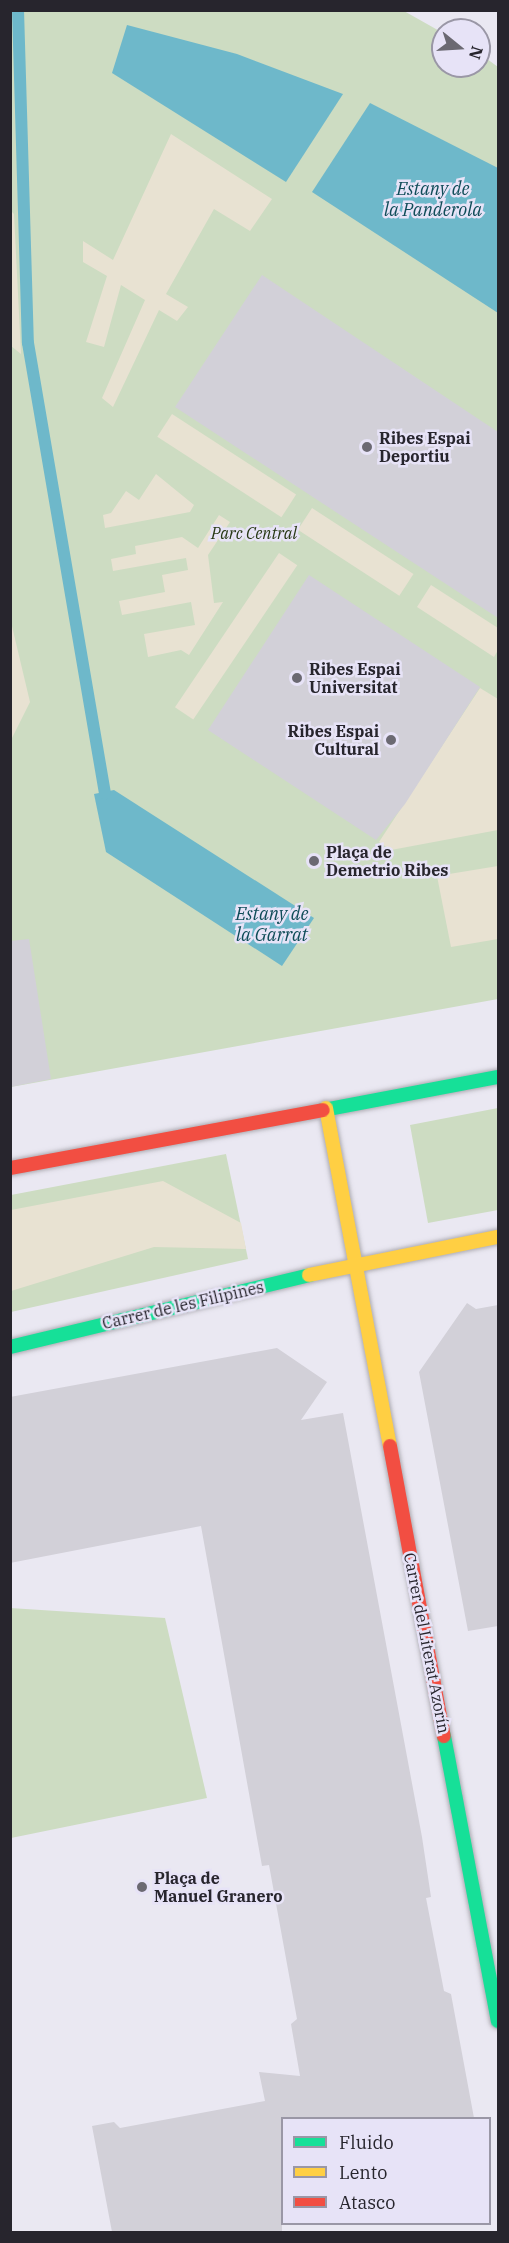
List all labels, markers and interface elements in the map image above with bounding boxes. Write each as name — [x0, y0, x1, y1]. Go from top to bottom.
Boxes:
north arrow — [431, 18, 491, 78]
text: N — [465, 44, 488, 62]
water label: Estany de la Panderola — [384, 179, 482, 222]
place label: Ribes Espai Deportiu — [379, 428, 471, 466]
marker: Ribes Espai Deportiu — [360, 440, 374, 454]
park label: Parc Central — [211, 523, 297, 543]
place label: Ribes Espai Universitat — [309, 659, 401, 697]
marker: Ribes Espai Universitat — [290, 671, 304, 685]
place label: Ribes Espai Cultural — [287, 721, 379, 759]
marker: Ribes Espai Cultural — [384, 733, 398, 747]
place label: Plaça de Demetrio Ribes — [326, 842, 448, 880]
marker: Plaça de Demetrio Ribes — [307, 854, 321, 868]
water label: Estany de la Garrat — [235, 904, 309, 946]
street label: Carrer de les Filipines — [100, 1277, 266, 1333]
street label: Carrer del Literat Azorín — [400, 1551, 454, 1735]
place label: Plaça de Manuel Granero — [154, 1868, 283, 1906]
marker: Plaça de Manuel Granero — [135, 1880, 149, 1894]
legend — [281, 2117, 491, 2225]
text: Fluido — [339, 2131, 394, 2154]
text: Lento — [339, 2161, 387, 2184]
text: Atasco — [339, 2191, 395, 2214]

